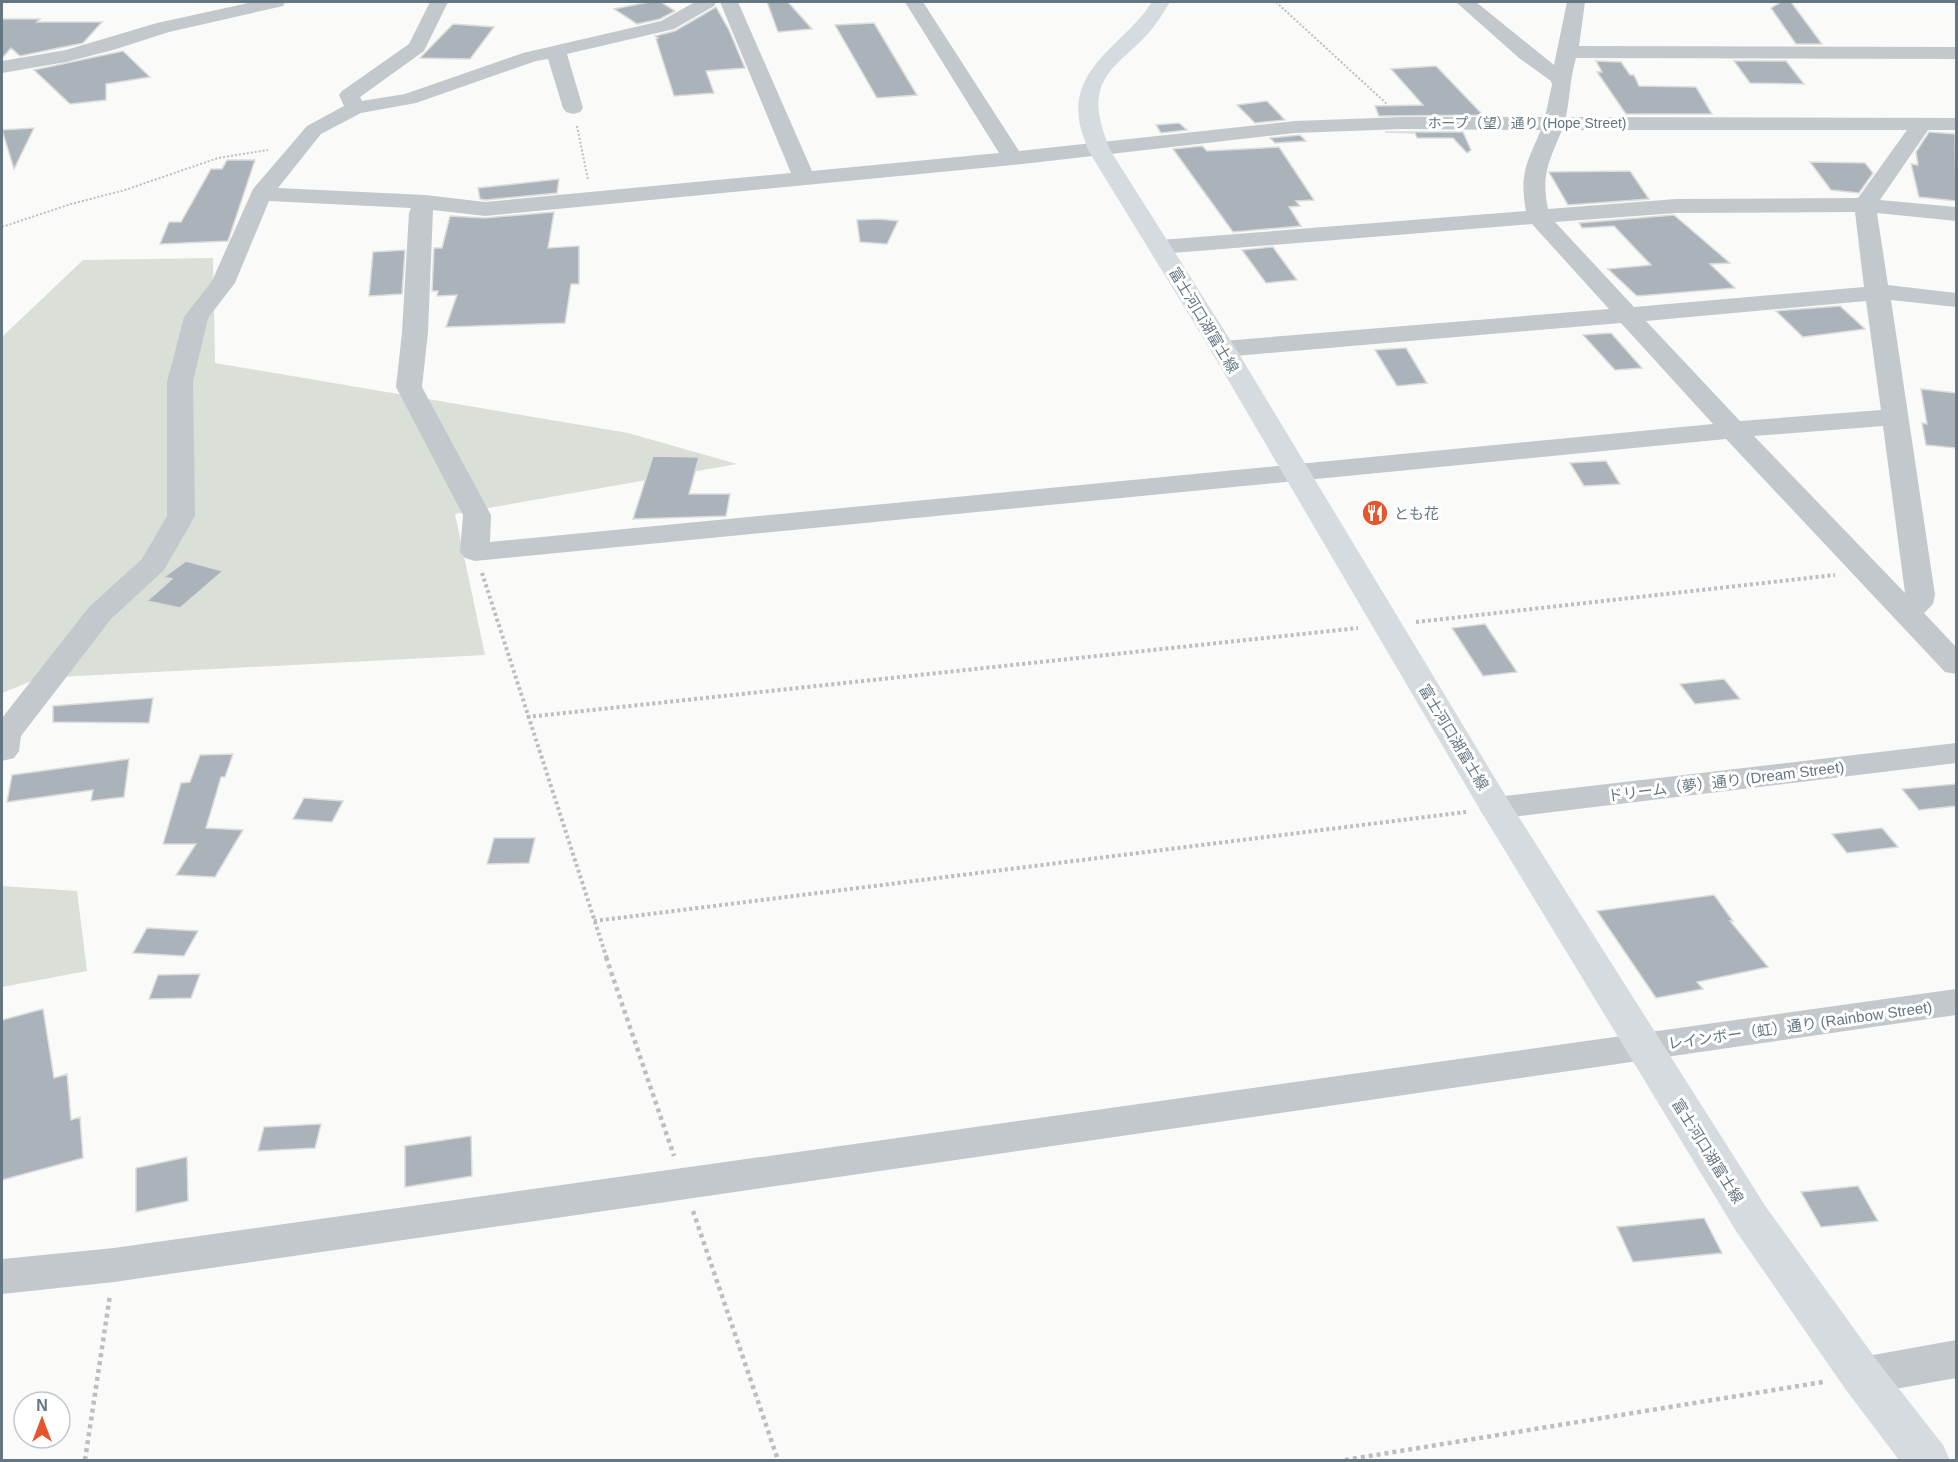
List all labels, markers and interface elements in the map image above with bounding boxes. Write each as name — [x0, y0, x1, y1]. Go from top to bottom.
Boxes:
street label: ホープ（望）通り (Hope Street) — [1427, 115, 1627, 131]
street label: 富士河口湖富士線 — [1166, 264, 1242, 376]
restaurant icon: とも花 — [1360, 498, 1390, 528]
place label: とも花 — [1394, 505, 1439, 522]
street label: 富士河口湖富士線 — [1416, 681, 1492, 793]
street label: ドリーム（夢）通り (Dream Street) — [1607, 758, 1845, 804]
street label: レインボー（虹）通り (Rainbow Street) — [1667, 998, 1933, 1052]
street label: 富士河口湖富士線 — [1669, 1096, 1747, 1206]
north arrow — [12, 1390, 72, 1450]
text: N — [36, 1397, 48, 1414]

